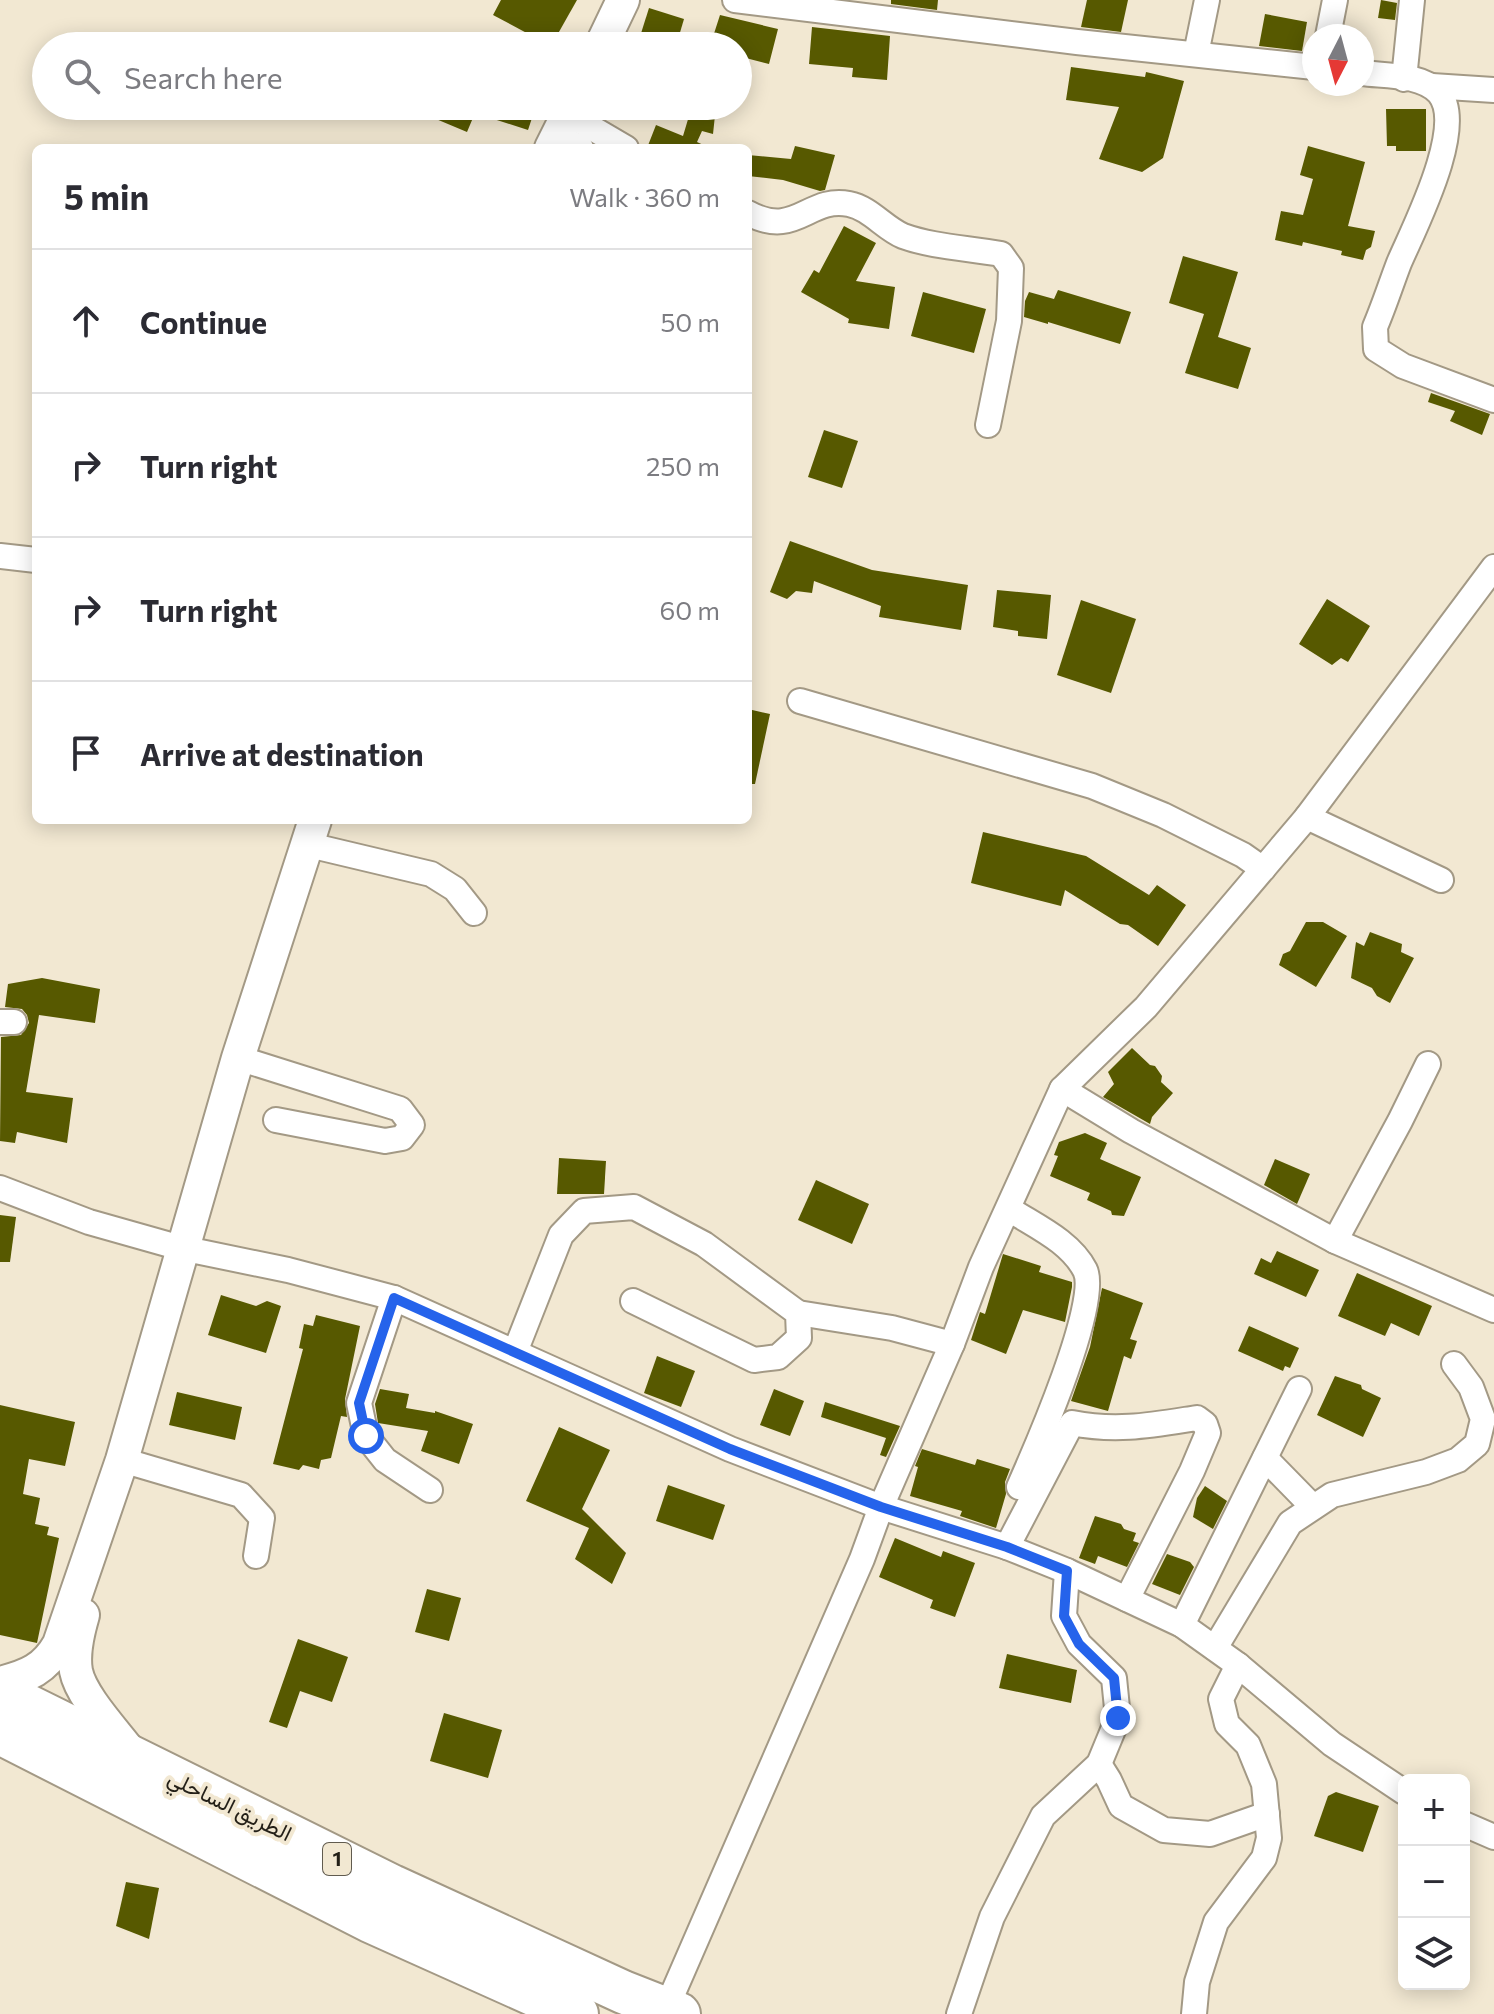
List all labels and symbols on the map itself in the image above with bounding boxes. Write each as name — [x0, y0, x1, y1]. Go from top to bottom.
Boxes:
north arrow — [1302, 24, 1374, 96]
route start — [348, 1418, 384, 1454]
route end — [1100, 1700, 1136, 1736]
street label: الطريق الساحلي — [161, 1763, 297, 1852]
road number: 1 — [323, 1843, 351, 1875]

